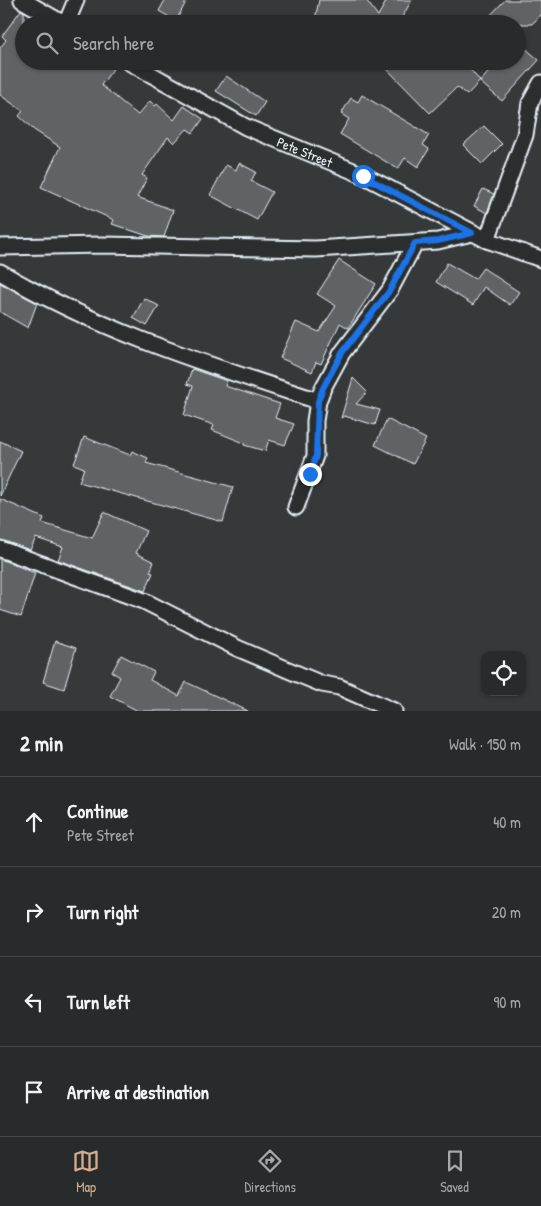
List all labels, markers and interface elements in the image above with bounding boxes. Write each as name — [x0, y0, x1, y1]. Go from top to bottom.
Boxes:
search box — [15, 15, 526, 70]
icon: search — [33, 29, 61, 57]
text: Search here — [73, 30, 154, 56]
street label: Pete Street — [274, 131, 336, 171]
route start — [352, 165, 375, 188]
route end — [299, 463, 322, 486]
map controls — [481, 651, 526, 696]
button: locate — [481, 651, 526, 696]
text: 2 min — [20, 729, 63, 758]
text: Walk · 150 m — [449, 733, 521, 755]
text: Continue — [67, 798, 128, 824]
icon: ahead — [20, 808, 48, 836]
text: 40 m — [493, 811, 521, 833]
text: Pete Street — [67, 824, 134, 846]
icon: right — [20, 898, 48, 926]
text: Turn right — [67, 899, 138, 925]
text: 20 m — [492, 901, 521, 923]
icon: left — [20, 988, 48, 1016]
text: Turn left — [67, 989, 130, 1015]
text: 90 m — [493, 991, 521, 1013]
icon: arrive — [20, 1078, 48, 1106]
text: Arrive at destination — [67, 1079, 209, 1105]
tab: Map — [72, 1147, 100, 1196]
tab: Directions — [244, 1147, 296, 1196]
tab: Saved — [440, 1147, 469, 1196]

